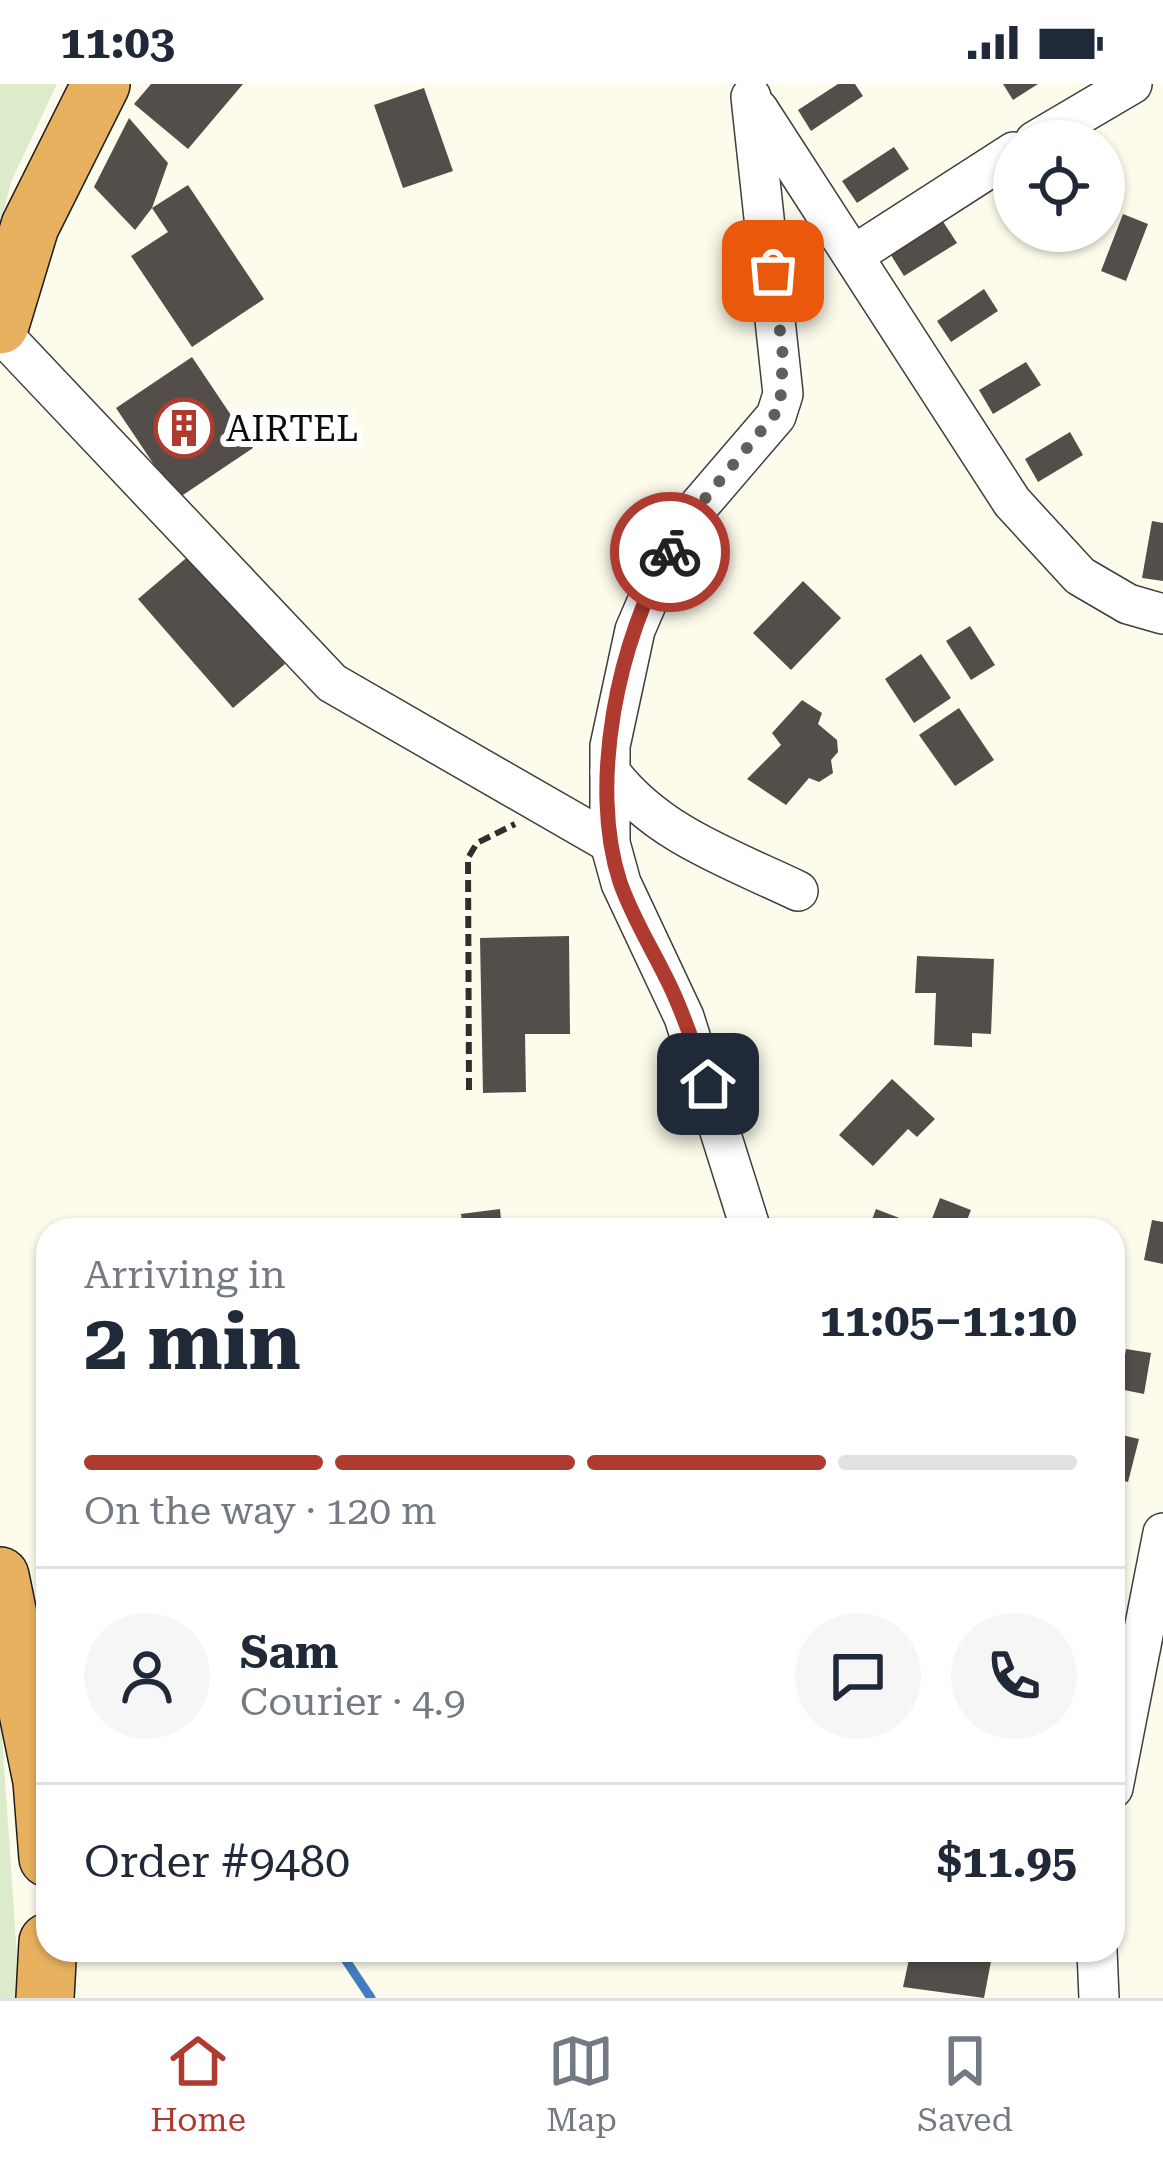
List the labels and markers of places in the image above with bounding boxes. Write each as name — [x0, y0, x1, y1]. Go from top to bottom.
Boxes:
pin — [722, 220, 824, 322]
building icon: AIRTEL — [153, 397, 215, 459]
place label: AIRTEL — [226, 408, 358, 450]
pin — [657, 1033, 759, 1135]

